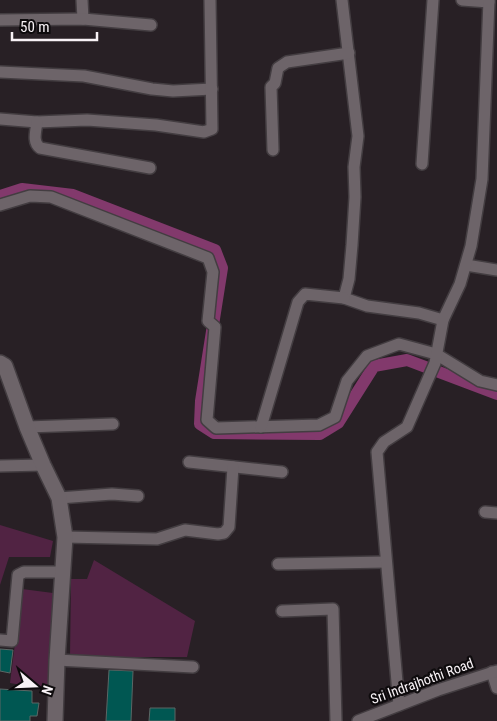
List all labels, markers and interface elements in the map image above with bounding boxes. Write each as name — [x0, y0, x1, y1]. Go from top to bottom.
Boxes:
scale bar — [12, 10, 98, 42]
text: 50 m — [20, 18, 50, 36]
street label: Sri Indrajhothi Road — [368, 655, 476, 707]
north arrow — [10, 661, 60, 711]
text: N — [38, 684, 56, 697]

